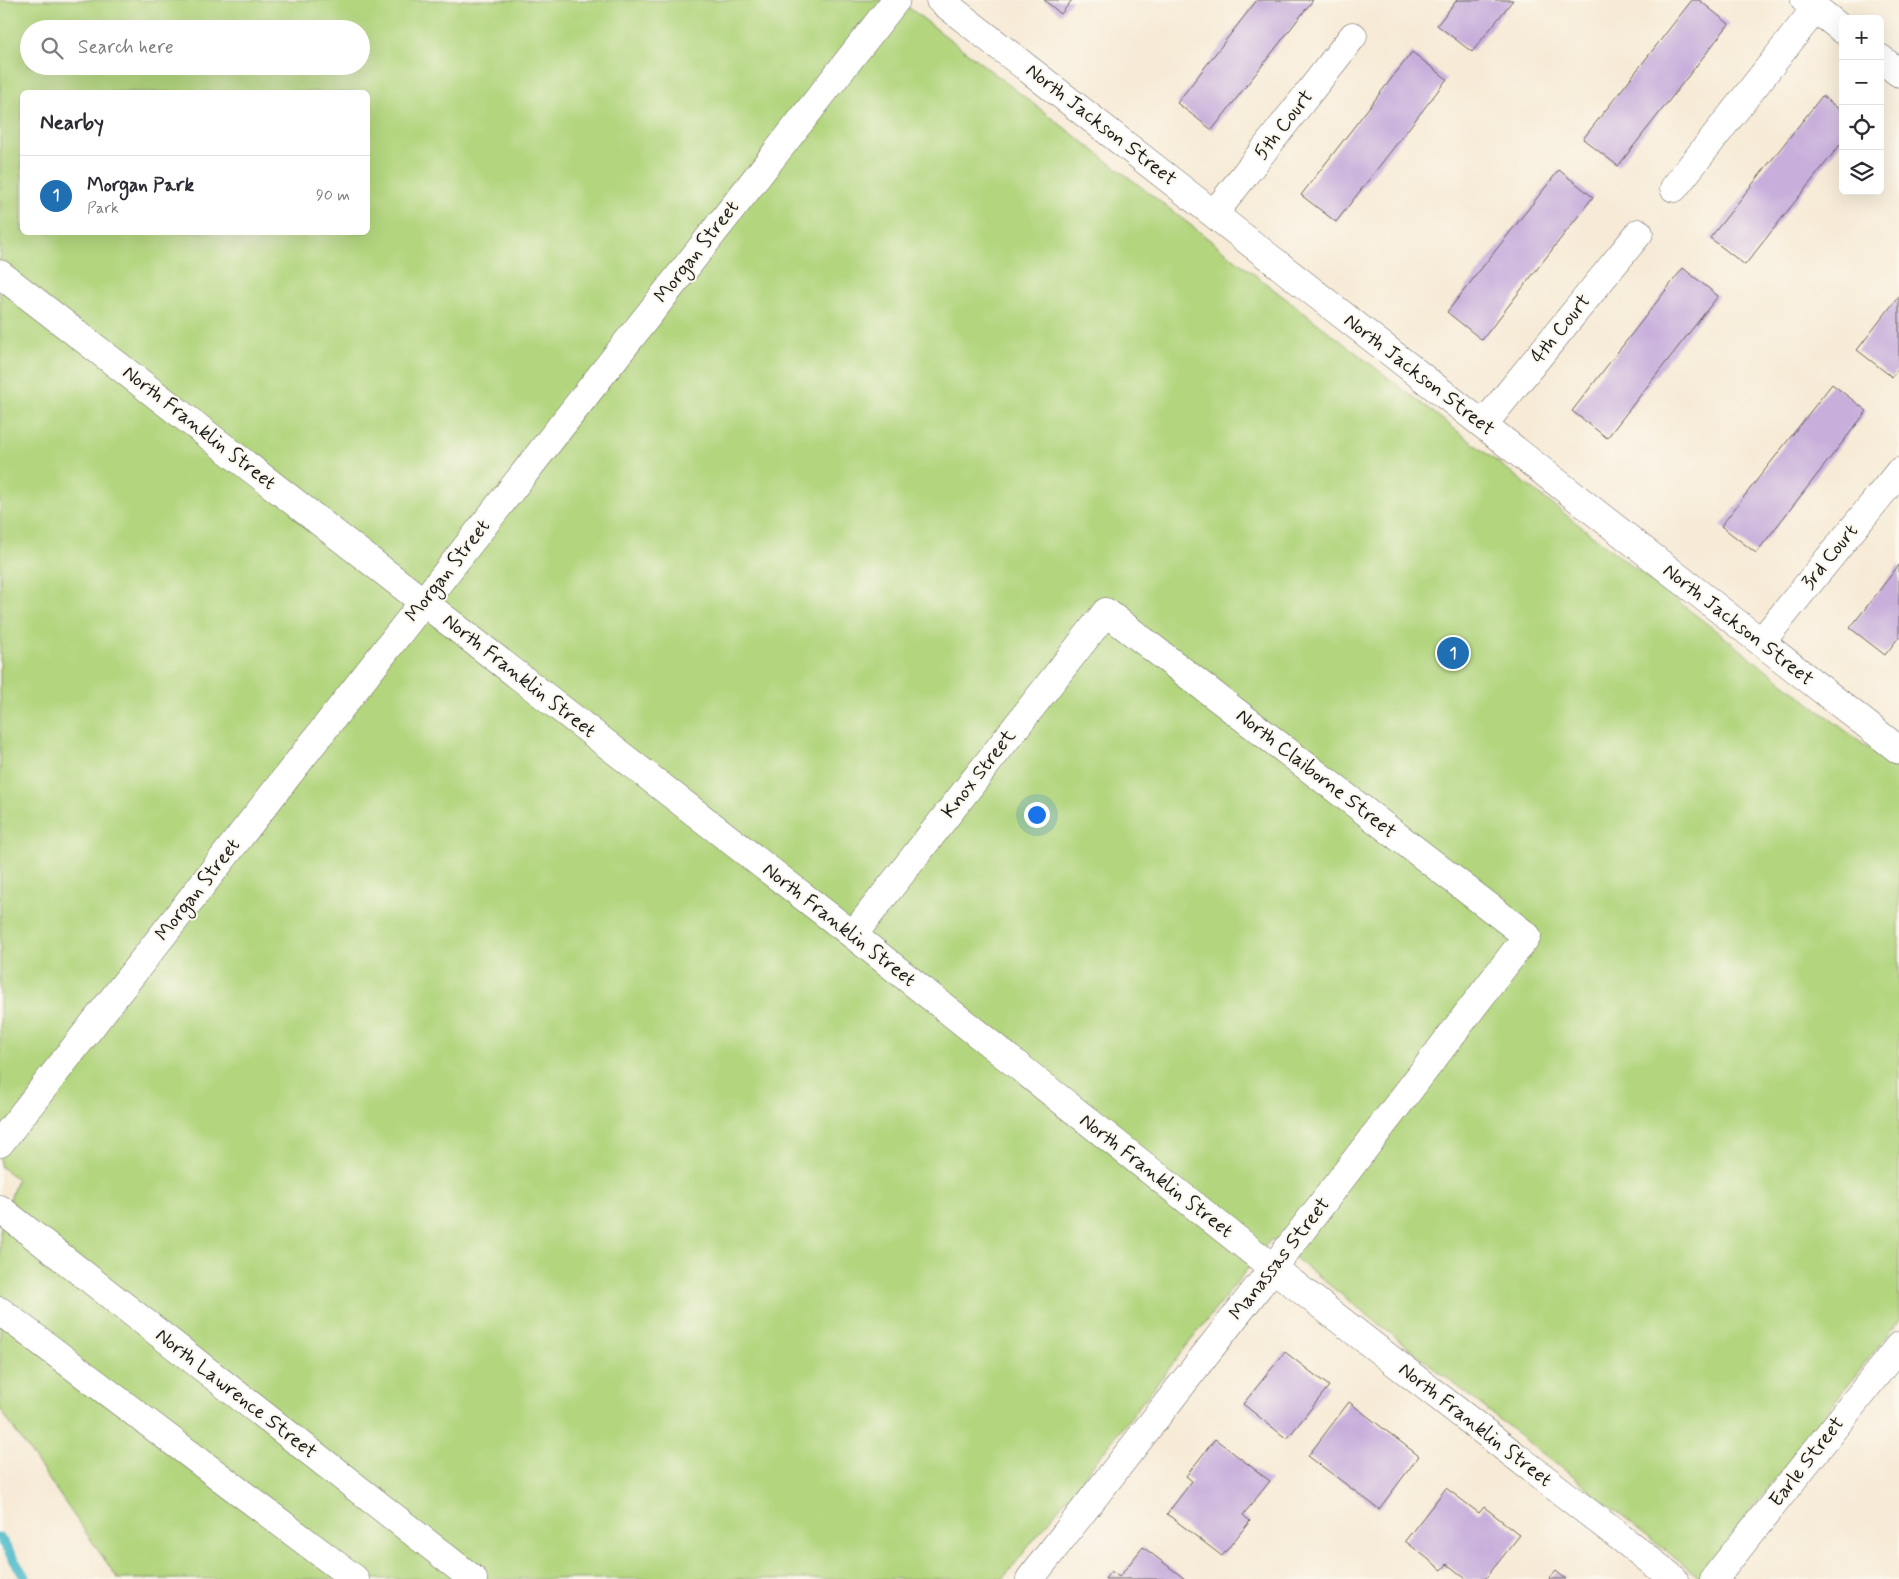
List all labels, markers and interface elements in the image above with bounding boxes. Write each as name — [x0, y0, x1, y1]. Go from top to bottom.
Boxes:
map controls — [1839, 15, 1884, 195]
button: + — [1839, 15, 1884, 60]
search box — [20, 20, 370, 75]
icon: search — [38, 34, 66, 62]
text: Search here — [78, 35, 174, 60]
street label: North Jackson Street — [1020, 58, 1182, 192]
button: − — [1839, 60, 1884, 105]
street label: 5th Court — [1248, 84, 1320, 166]
button: locate — [1839, 105, 1884, 150]
text: Nearby — [40, 109, 104, 137]
button: layers — [1839, 150, 1884, 195]
text: Morgan Park — [87, 173, 194, 198]
text: 1 — [52, 185, 60, 206]
text: 90 m — [316, 185, 350, 206]
street label: Morgan Street — [648, 195, 746, 310]
text: Park — [87, 198, 119, 219]
street label: 4th Court — [1525, 289, 1597, 369]
street label: North Jackson Street — [1338, 308, 1500, 442]
street label: North Franklin Street — [117, 359, 281, 497]
street label: Morgan Street — [399, 514, 497, 629]
street label: 3rd Court — [1795, 519, 1865, 595]
street label: North Jackson Street — [1657, 558, 1819, 692]
street label: North Franklin Street — [437, 607, 601, 745]
pin: 1 — [1437, 634, 1469, 672]
street label: North Claiborne Street — [1230, 703, 1402, 845]
street label: Knox Street — [936, 724, 1023, 824]
your location — [1024, 802, 1050, 828]
street label: Morgan Street — [149, 833, 247, 948]
street label: North Franklin Street — [757, 856, 921, 994]
street label: North Franklin Street — [1074, 1107, 1238, 1245]
street label: Manassas Street — [1223, 1192, 1337, 1326]
street label: North Lawrence Street — [150, 1322, 322, 1466]
street label: North Franklin Street — [1393, 1356, 1557, 1494]
street label: Earle Street — [1763, 1411, 1851, 1513]

